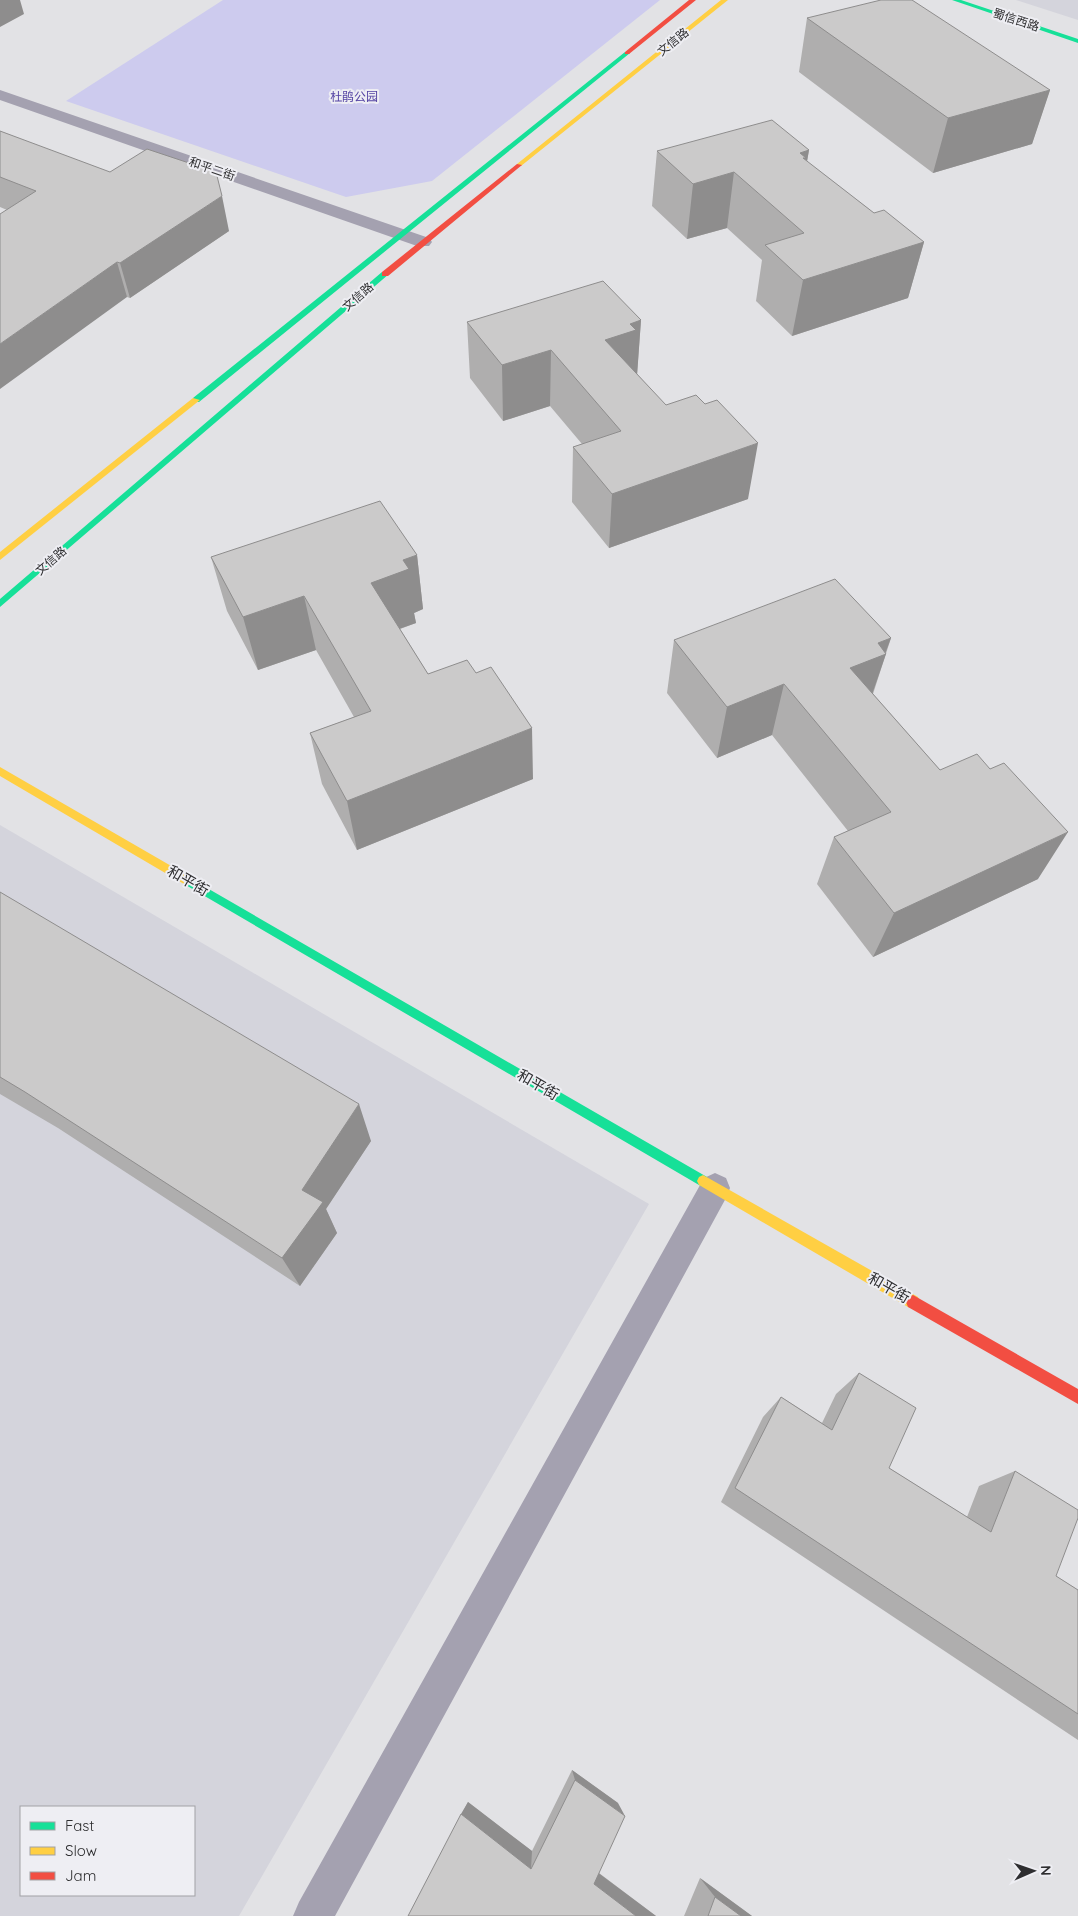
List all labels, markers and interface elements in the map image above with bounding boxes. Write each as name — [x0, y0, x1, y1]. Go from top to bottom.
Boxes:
street label: 蜀信西路 — [991, 5, 1041, 34]
street label: 文信路 — [654, 24, 691, 59]
park label: 杜鹃公园 — [330, 89, 378, 104]
street label: 和平二街 — [187, 154, 237, 183]
street label: 文信路 — [339, 279, 376, 314]
street label: 文信路 — [32, 543, 69, 578]
street label: 和平街 — [164, 861, 212, 900]
street label: 和平街 — [514, 1065, 562, 1104]
street label: 和平街 — [865, 1268, 913, 1307]
legend — [20, 1806, 195, 1896]
text: Fast — [65, 1816, 94, 1835]
text: Slow — [65, 1841, 97, 1860]
north arrow — [1008, 1846, 1058, 1896]
text: N — [1037, 1865, 1055, 1876]
text: Jam — [65, 1866, 96, 1885]

